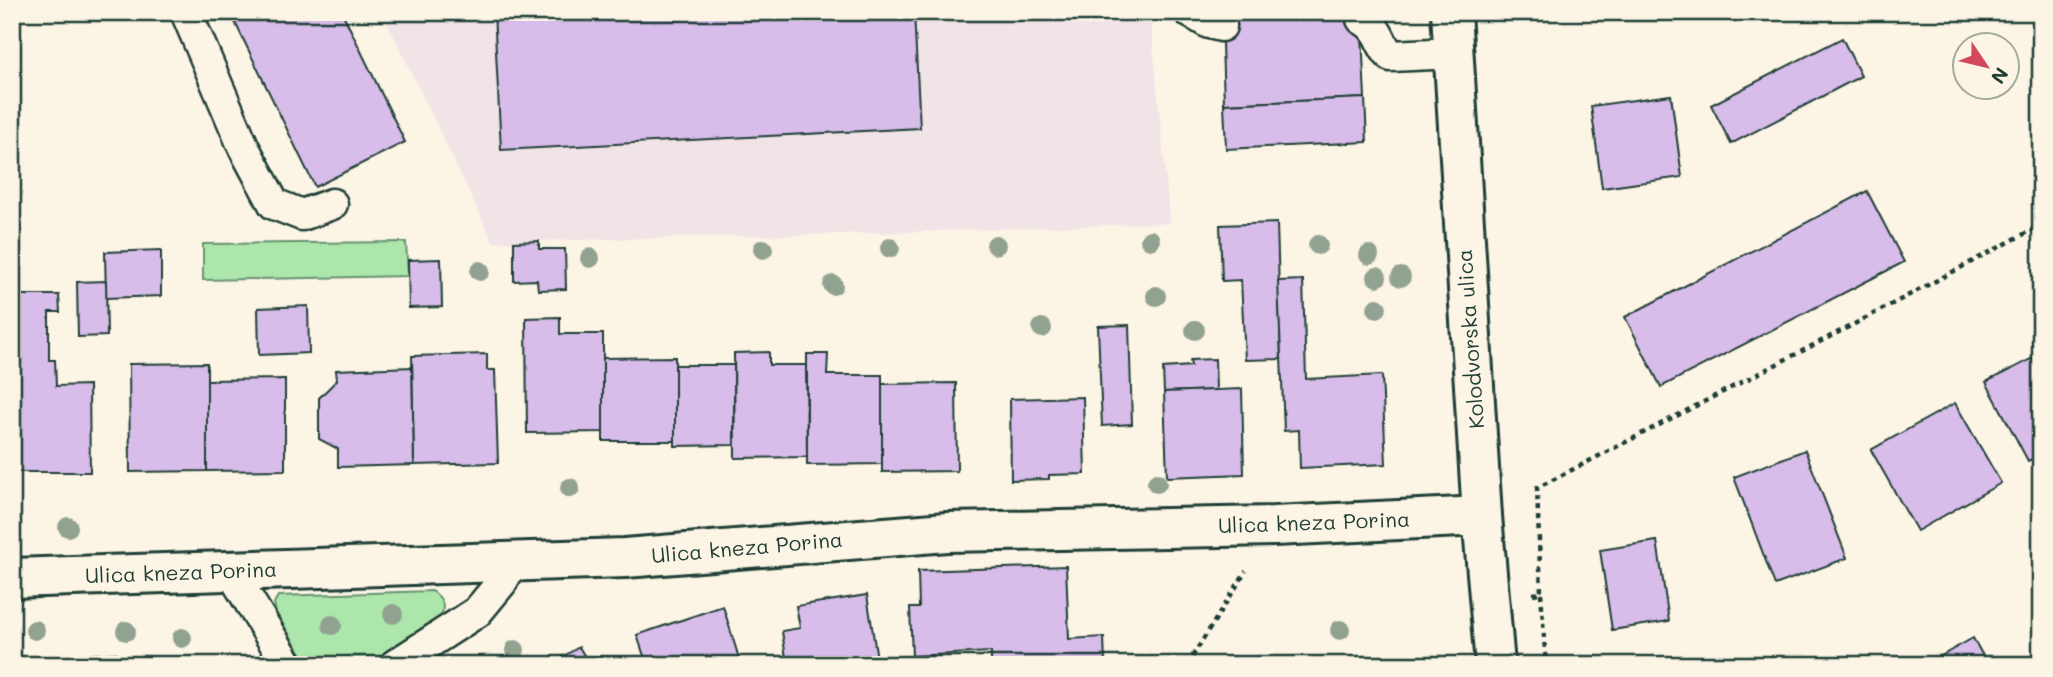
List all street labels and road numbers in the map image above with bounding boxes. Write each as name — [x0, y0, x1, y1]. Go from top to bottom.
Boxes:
street label: Kolodvorska ulica — [1450, 248, 1489, 430]
street label: Ulica kneza Porina — [1217, 505, 1410, 538]
street label: Ulica kneza Porina — [650, 525, 844, 568]
street label: Ulica kneza Porina — [84, 555, 277, 588]

